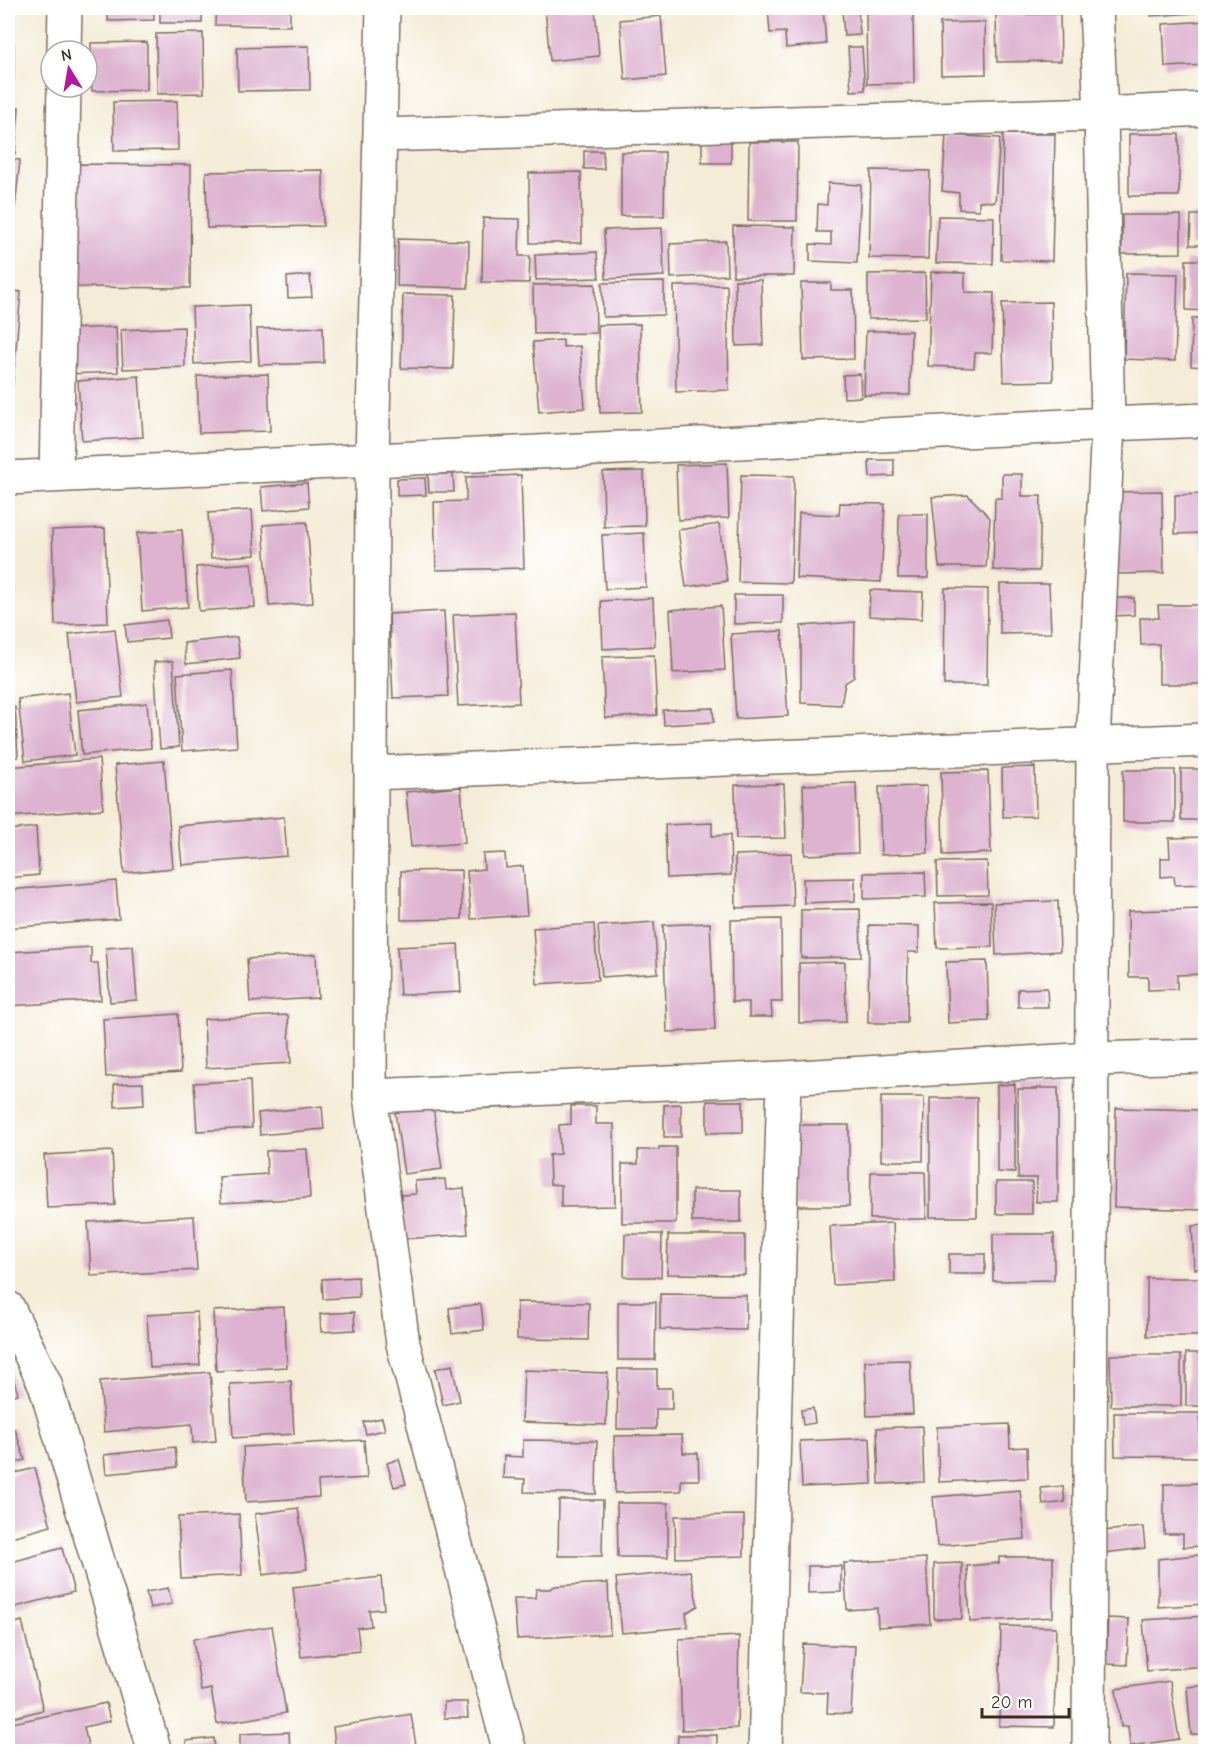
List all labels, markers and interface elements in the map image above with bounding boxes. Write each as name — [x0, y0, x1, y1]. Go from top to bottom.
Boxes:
north arrow — [39, 39, 99, 99]
text: N — [59, 45, 73, 65]
scale bar — [982, 1681, 1069, 1719]
text: 20 m — [991, 1692, 1032, 1713]

